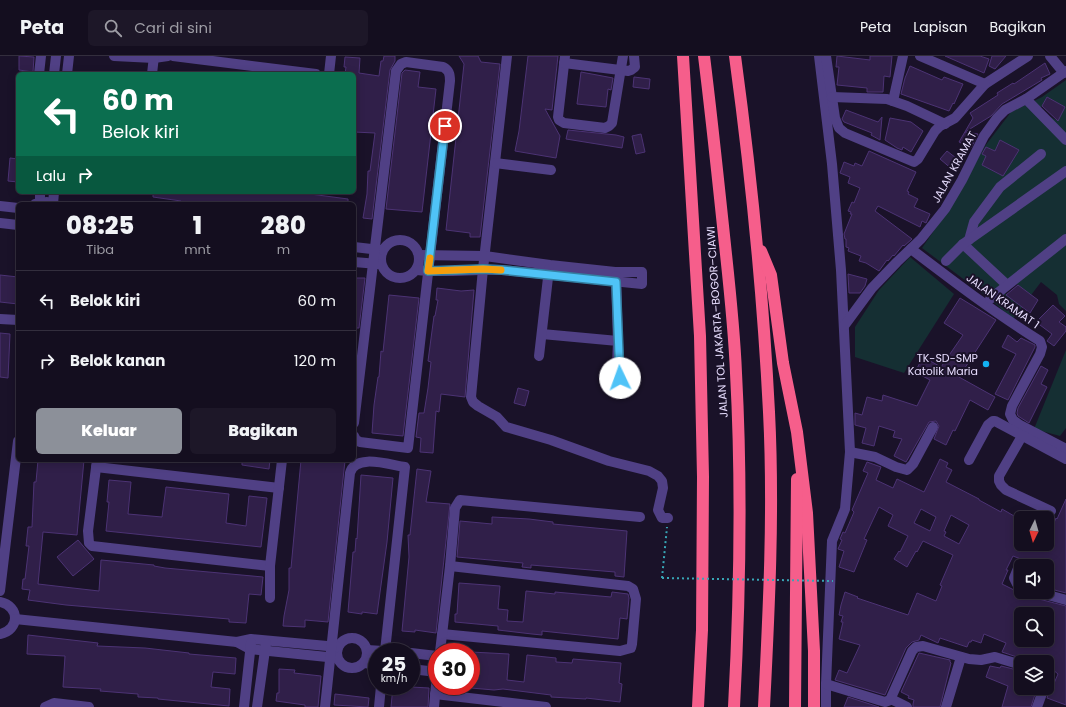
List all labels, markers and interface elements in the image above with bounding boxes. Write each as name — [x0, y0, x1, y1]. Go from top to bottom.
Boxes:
search box — [88, 10, 368, 46]
text: Peta — [20, 14, 64, 41]
icon: search — [102, 17, 124, 39]
text: Cari di sini — [134, 17, 212, 38]
text: Peta — [860, 17, 891, 37]
text: Lapisan — [913, 17, 967, 37]
text: Bagikan — [989, 17, 1046, 37]
text: 60 m — [102, 81, 174, 120]
icon: left — [36, 88, 88, 140]
pin — [428, 109, 462, 143]
icon: arrive — [434, 115, 456, 137]
text: Belok kiri — [102, 119, 179, 144]
street label: JALAN KRAMAT — [928, 128, 980, 206]
icon: right — [74, 164, 96, 186]
text: Lalu — [36, 165, 66, 186]
text: 08:25 — [66, 209, 134, 242]
text: 1 — [193, 209, 202, 242]
text: 280 — [261, 209, 306, 242]
street label: JALAN TOL JAKARTA–BOGOR–CIAWI — [702, 226, 732, 418]
text: Tiba — [86, 240, 114, 259]
text: mnt — [184, 240, 211, 259]
text: m — [277, 240, 290, 259]
street label: JALAN KRAMAT 1 — [963, 270, 1043, 332]
icon: left — [36, 290, 58, 312]
text: Belok kiri — [70, 290, 140, 311]
text: 60 m — [298, 290, 336, 311]
icon: right — [36, 350, 58, 372]
text: Belok kanan — [70, 350, 165, 371]
text: 120 m — [294, 350, 336, 371]
place label: TK-SD-SMP Katolik Maria — [908, 350, 978, 379]
position arrow — [599, 357, 641, 399]
marker: TK-SD-SMP Katolik Maria — [981, 359, 991, 369]
button: Keluar — [36, 408, 182, 454]
button: Bagikan — [190, 408, 336, 454]
north arrow — [1014, 511, 1054, 551]
map controls — [1014, 511, 1054, 695]
button: sound — [1014, 559, 1054, 599]
button: search — [1014, 607, 1054, 647]
speed limit sign: 30 — [428, 643, 480, 695]
text: 25 — [382, 650, 406, 678]
button: layers — [1014, 655, 1054, 695]
text: km/h — [381, 671, 407, 686]

